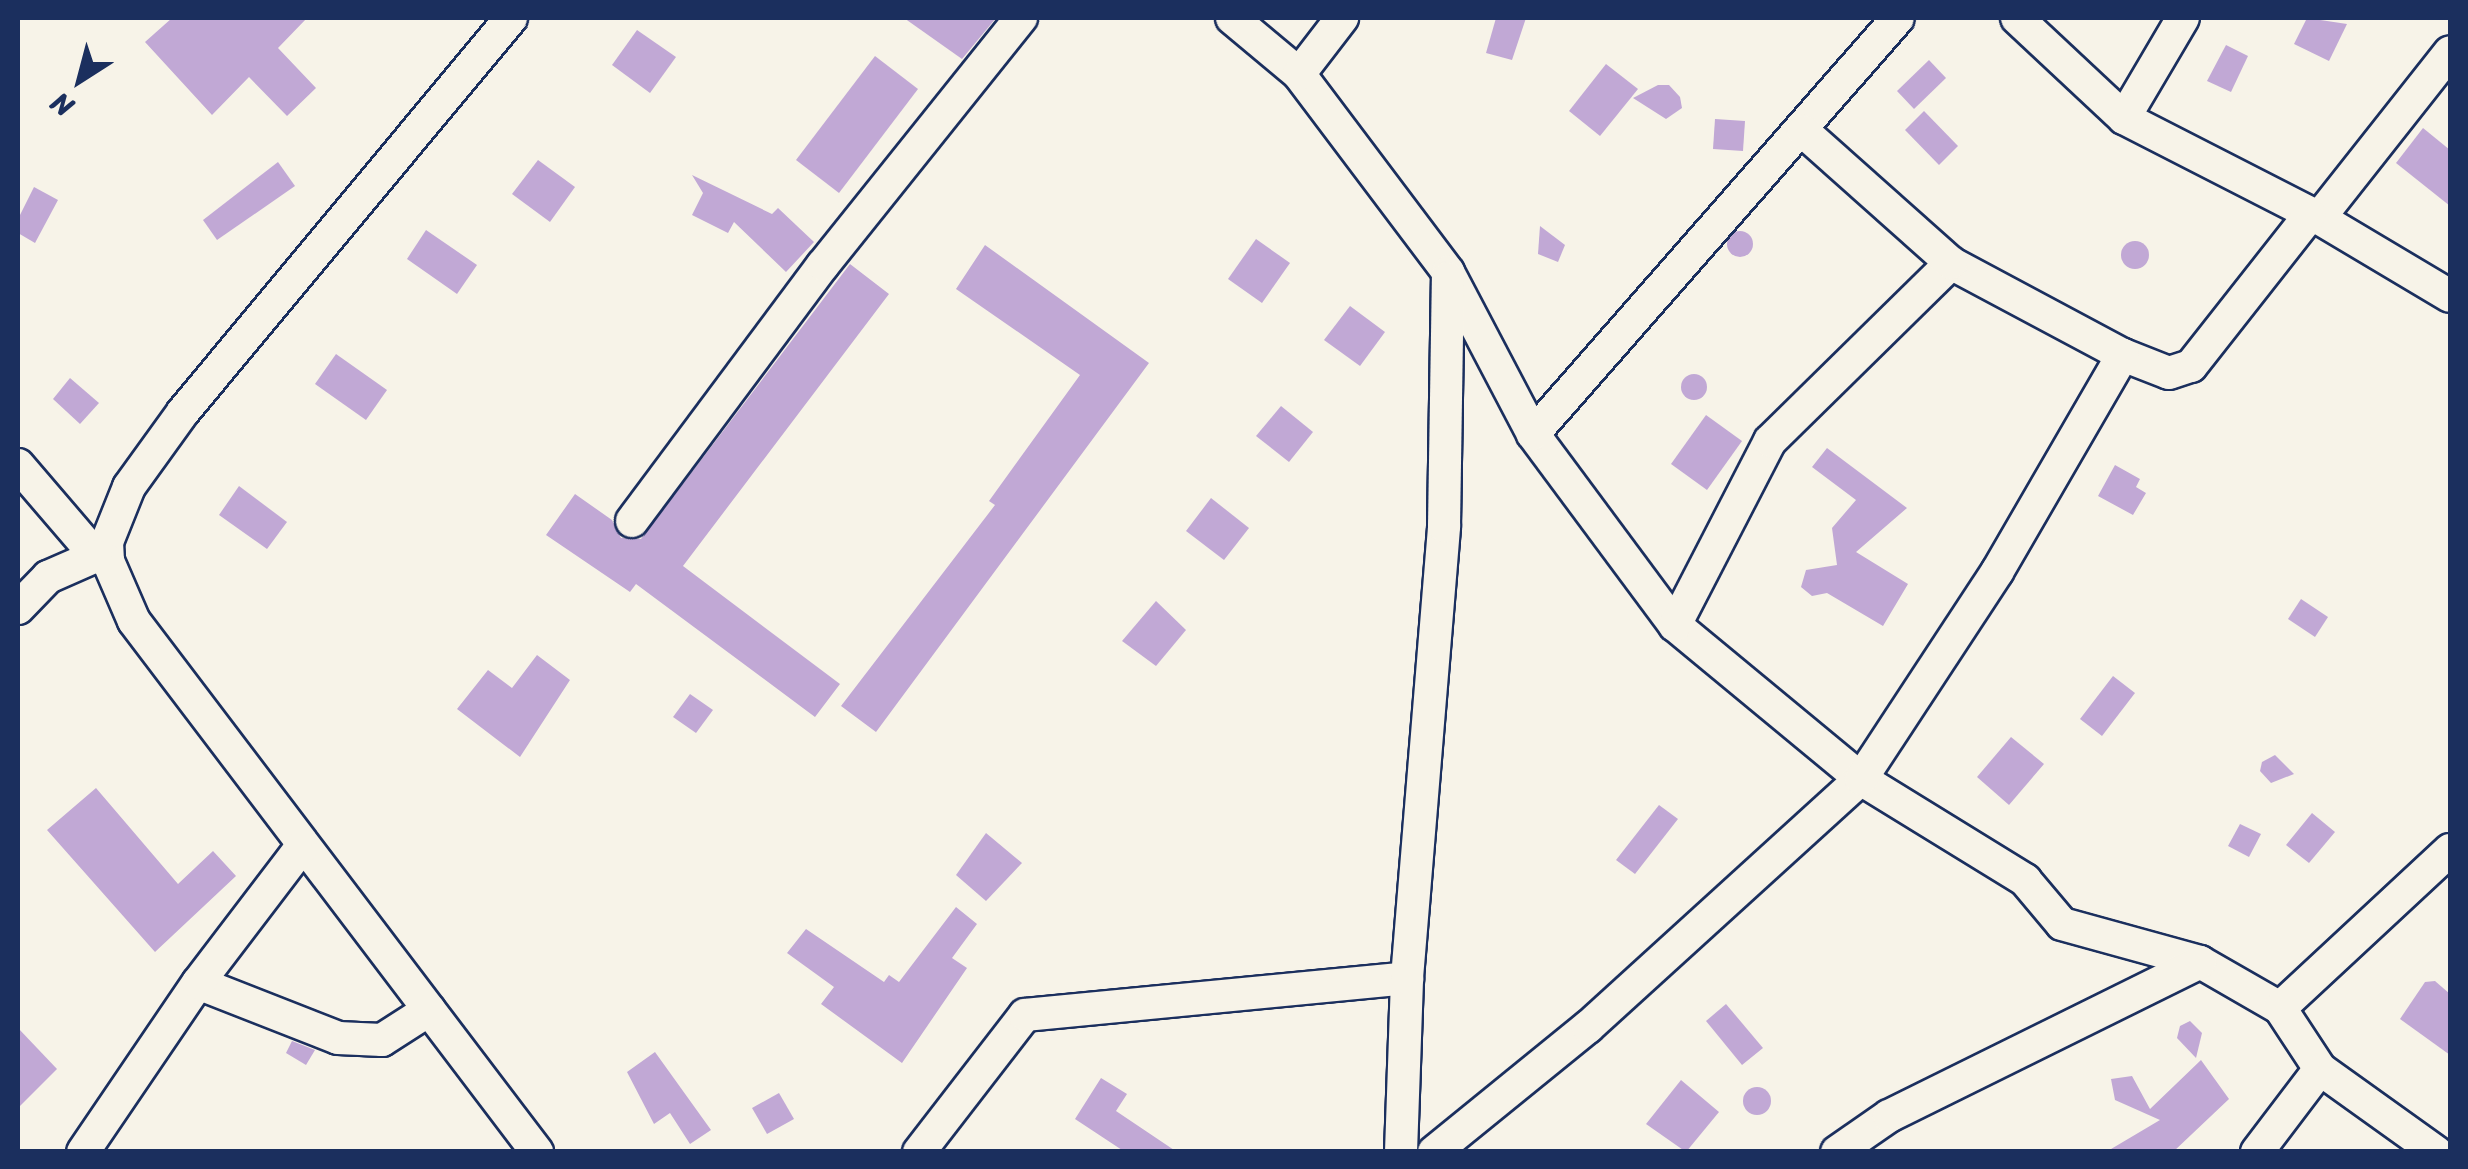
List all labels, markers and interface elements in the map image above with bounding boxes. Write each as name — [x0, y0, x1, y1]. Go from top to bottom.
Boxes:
north arrow — [30, 30, 130, 130]
text: N — [40, 79, 84, 130]

